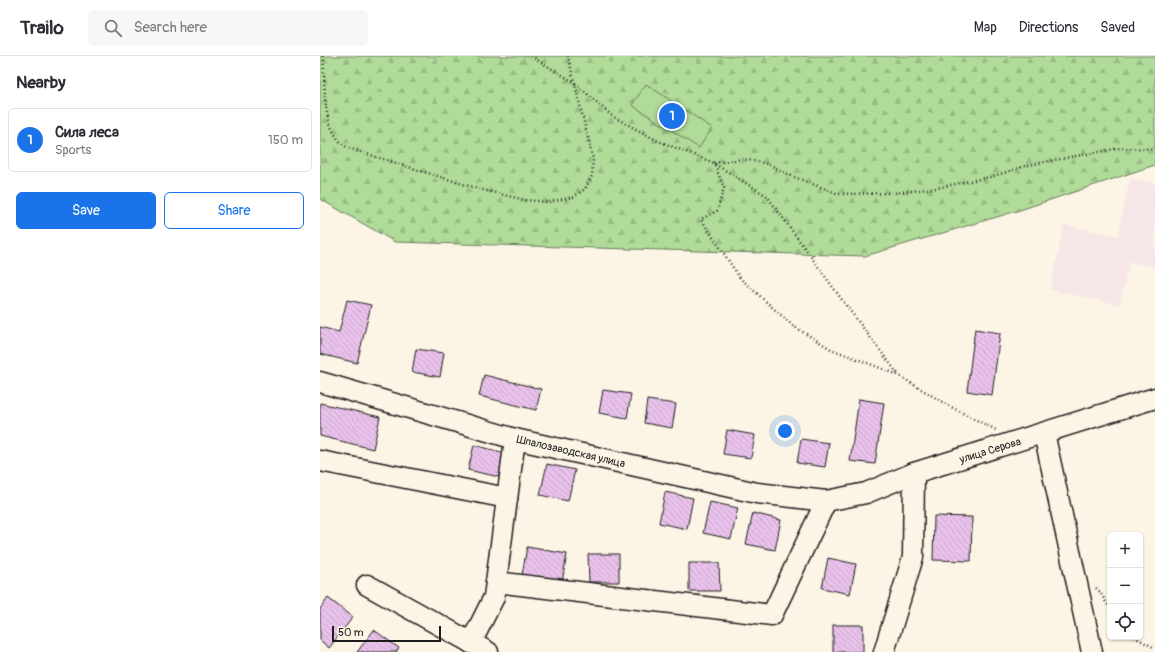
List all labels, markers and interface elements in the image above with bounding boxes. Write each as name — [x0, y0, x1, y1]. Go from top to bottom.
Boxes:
search box — [88, 10, 368, 46]
text: Trailo — [20, 16, 64, 40]
icon: search — [102, 17, 124, 39]
text: Search here — [134, 18, 207, 37]
text: Map — [974, 19, 997, 36]
text: Directions — [1019, 19, 1078, 36]
text: Saved — [1100, 19, 1135, 36]
text: Nearby — [16, 72, 65, 93]
pin: 1 — [659, 101, 685, 131]
text: Сила леса — [55, 123, 119, 142]
text: 1 — [27, 132, 33, 148]
text: 150 m — [268, 132, 303, 148]
text: Sports — [55, 142, 91, 158]
button: Save — [16, 192, 156, 229]
button: Share — [164, 192, 304, 229]
your location — [775, 421, 795, 441]
street label: Шпалозаводская улица — [515, 433, 626, 470]
street label: улица Серова — [957, 435, 1022, 466]
map controls — [1107, 532, 1143, 640]
button: + — [1107, 532, 1143, 568]
button: − — [1107, 568, 1143, 604]
button: locate — [1107, 604, 1143, 640]
scale bar — [332, 624, 441, 643]
text: 50 m — [338, 626, 364, 639]

